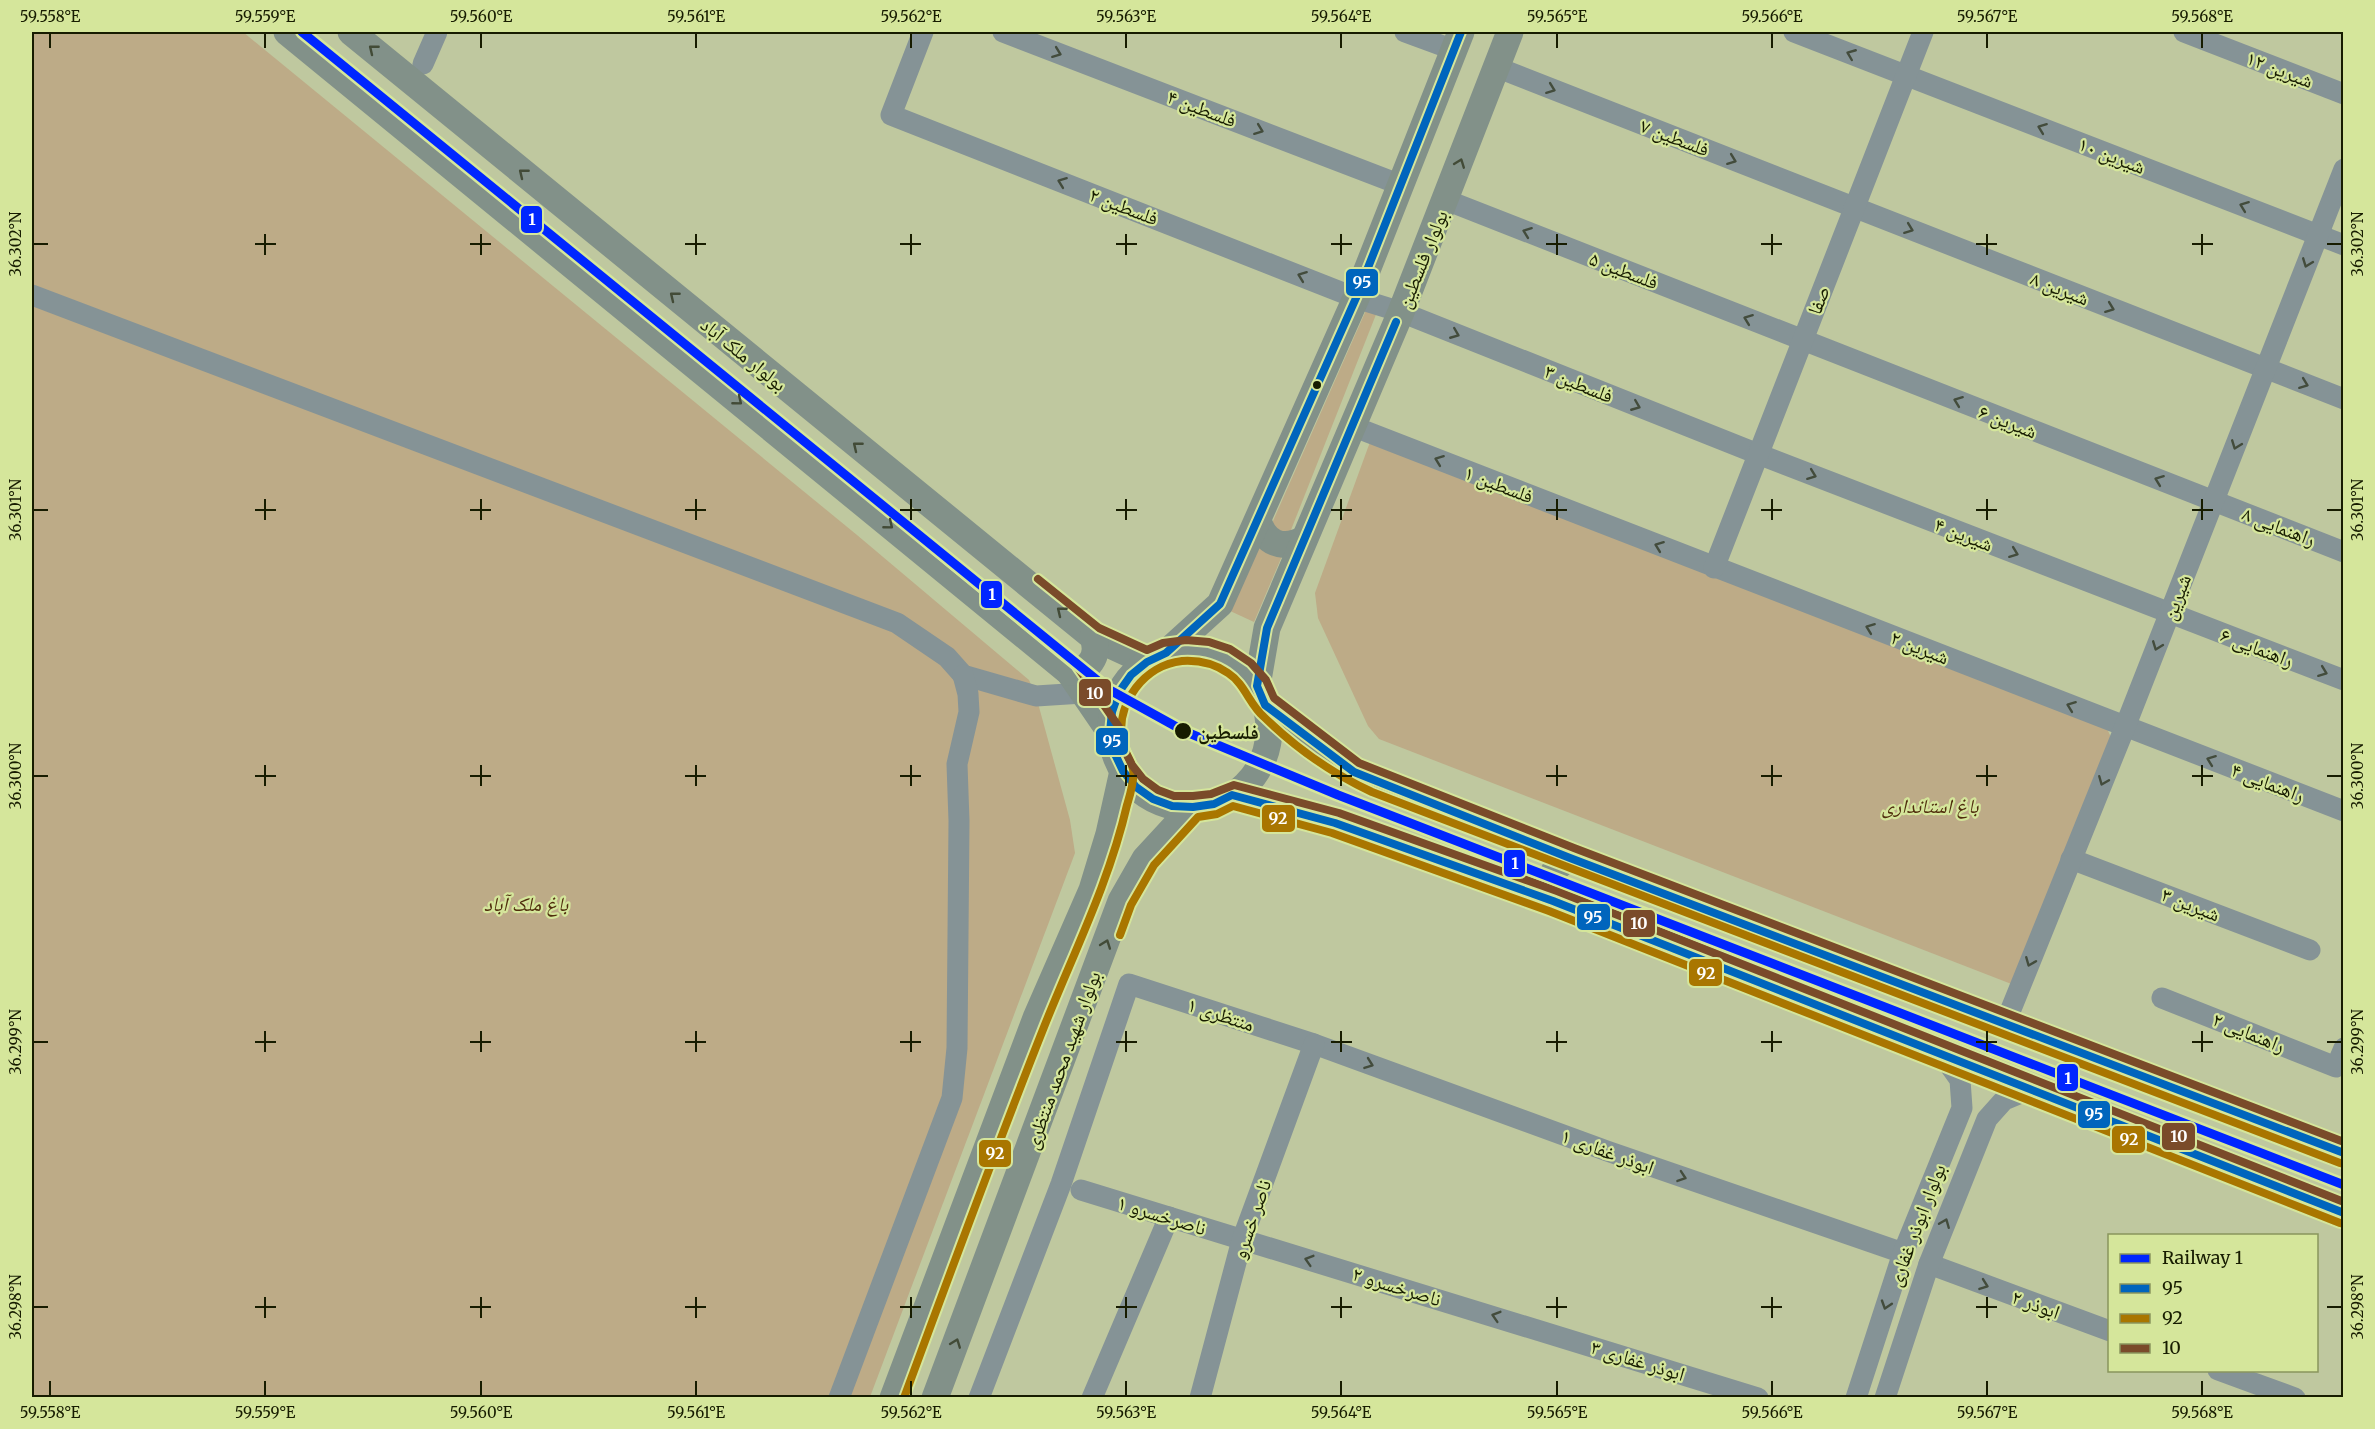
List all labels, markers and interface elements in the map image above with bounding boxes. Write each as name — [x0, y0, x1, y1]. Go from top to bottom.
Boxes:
text: 59.558°E — [20, 7, 81, 26]
text: 59.559°E — [235, 7, 296, 26]
text: 59.560°E — [450, 7, 513, 26]
text: 59.561°E — [667, 7, 725, 26]
text: 59.562°E — [881, 7, 942, 26]
text: 59.563°E — [1096, 7, 1157, 26]
text: 59.564°E — [1311, 7, 1372, 26]
text: 59.565°E — [1527, 7, 1588, 26]
text: 59.566°E — [1742, 7, 1803, 26]
text: 59.567°E — [1957, 7, 2018, 26]
text: 59.568°E — [2171, 7, 2233, 26]
one-way arrow — [368, 45, 379, 56]
one-way arrow — [1051, 45, 1062, 58]
street label: شیرین ۱۲ — [2243, 45, 2317, 93]
one-way arrow — [1846, 49, 1857, 61]
one-way arrow — [1545, 81, 1556, 94]
street label: فلسطین ۴ — [1164, 83, 1240, 133]
street label: فلسطین ۷ — [1637, 112, 1713, 162]
one-way arrow — [1253, 123, 1264, 136]
one-way arrow — [2037, 123, 2048, 136]
street label: شیرین ۱۰ — [2075, 131, 2149, 179]
one-way arrow — [1727, 152, 1737, 165]
one-way arrow — [1453, 158, 1465, 169]
one-way arrow — [519, 169, 530, 180]
one-way arrow — [1057, 177, 1068, 189]
street label: فلسطین ۲ — [1086, 181, 1162, 231]
one-way arrow — [2239, 201, 2249, 214]
line badge: 1 — [520, 205, 543, 234]
street label: بولوار فلسطین — [1391, 206, 1453, 312]
text: 1 — [528, 209, 536, 229]
text: 36.302°N — [6, 211, 25, 276]
text: 36.302°N — [2348, 211, 2367, 276]
one-way arrow — [1903, 221, 1913, 234]
one-way arrow — [1523, 227, 1534, 239]
street label: فلسطین ۵ — [1586, 245, 1662, 295]
one-way arrow — [2302, 257, 2314, 268]
street label: شیرین ۸ — [2027, 265, 2093, 311]
line badge: 95 — [1345, 268, 1379, 297]
one-way arrow — [1297, 271, 1308, 284]
text: 95 — [1353, 272, 1371, 292]
street label: صفا — [1801, 282, 1835, 318]
one-way arrow — [670, 293, 681, 304]
one-way arrow — [2103, 301, 2114, 313]
street label: بولوار ملک آباد — [696, 312, 792, 396]
one-way arrow — [1743, 314, 1754, 326]
one-way arrow — [1449, 326, 1460, 339]
street label: فلسطین ۳ — [1541, 358, 1617, 408]
one-way arrow — [2298, 377, 2309, 389]
unlabelled marker — [1311, 379, 1323, 391]
one-way arrow — [731, 394, 742, 405]
one-way arrow — [1953, 396, 1964, 408]
street label: شیرین ۶ — [1975, 398, 2041, 444]
one-way arrow — [1630, 399, 1641, 411]
one-way arrow — [2231, 438, 2243, 449]
one-way arrow — [853, 443, 864, 454]
one-way arrow — [1434, 455, 1445, 467]
street label: فلسطین ۱ — [1461, 459, 1537, 509]
one-way arrow — [1807, 468, 1817, 481]
one-way arrow — [2155, 475, 2166, 487]
text: 36.301°N — [6, 479, 25, 541]
text: 36.301°N — [2348, 479, 2367, 541]
street label: راهنمایی ۸ — [2239, 501, 2319, 551]
street label: شیرین ۴ — [1931, 511, 1997, 557]
one-way arrow — [882, 518, 893, 529]
one-way arrow — [1655, 541, 1666, 553]
one-way arrow — [2008, 546, 2019, 558]
street label: شیرین — [2156, 571, 2196, 623]
line badge: 1 — [980, 580, 1003, 609]
text: 1 — [988, 584, 996, 604]
one-way arrow — [1057, 608, 1068, 619]
street label: راهنمایی ۶ — [2217, 622, 2297, 672]
one-way arrow — [1865, 623, 1876, 635]
street label: شیرین ۲ — [1887, 624, 1953, 670]
one-way arrow — [2152, 640, 2165, 650]
one-way arrow — [2317, 665, 2328, 677]
line badge: 10 — [1078, 678, 1112, 707]
text: 10 — [1086, 683, 1104, 703]
one-way arrow — [2066, 701, 2077, 713]
place label: فلسطین — [1198, 719, 1259, 745]
marker: فلسطین — [1173, 721, 1193, 741]
line badge: 95 — [1095, 727, 1129, 756]
text: 95 — [1103, 731, 1121, 751]
text: 36.300°N — [6, 742, 25, 809]
text: 36.300°N — [2348, 742, 2367, 809]
one-way arrow — [2206, 755, 2217, 767]
street label: راهنمایی ۴ — [2228, 757, 2308, 807]
one-way arrow — [2098, 775, 2110, 786]
park label: باغ استانداری — [1881, 793, 1979, 819]
line badge: 92 — [1261, 804, 1296, 833]
text: 92 — [1269, 808, 1287, 828]
line badge: 1 — [1503, 849, 1526, 878]
text: 1 — [1511, 853, 1519, 873]
street label: شیرین ۳ — [2158, 881, 2224, 927]
park label: باغ ملک آباد — [484, 891, 569, 917]
line badge: 95 — [1576, 903, 1611, 931]
text: 95 — [1584, 907, 1602, 927]
line badge: 10 — [1622, 909, 1656, 938]
text: 10 — [1630, 913, 1648, 933]
one-way arrow — [1098, 939, 1111, 950]
one-way arrow — [2025, 956, 2037, 967]
line badge: 92 — [1688, 958, 1723, 987]
text: 92 — [1697, 963, 1715, 983]
street label: بولوار شهید محمد منتظری — [1018, 967, 1106, 1153]
street label: منتظری ۱ — [1184, 991, 1258, 1037]
street label: راهنمایی ۲ — [2209, 1006, 2289, 1058]
text: 36.299°N — [6, 1009, 25, 1075]
text: 36.299°N — [2348, 1009, 2367, 1075]
one-way arrow — [1362, 1057, 1373, 1069]
line badge: 1 — [2056, 1063, 2079, 1092]
text: 1 — [2064, 1068, 2072, 1088]
line badge: 95 — [2077, 1100, 2111, 1129]
text: 95 — [2085, 1104, 2103, 1124]
line badge: 10 — [2161, 1122, 2196, 1151]
street label: ابوذر غفاری ۱ — [1558, 1123, 1658, 1179]
line badge: 92 — [2111, 1125, 2146, 1154]
text: 10 — [2170, 1126, 2188, 1146]
text: 92 — [2120, 1129, 2138, 1149]
line badge: 92 — [978, 1139, 1012, 1168]
text: 92 — [986, 1143, 1004, 1163]
street label: بولوار ابوذر غفاری — [1881, 1160, 1951, 1290]
one-way arrow — [1676, 1170, 1687, 1183]
street label: ناصر خسرو — [1226, 1176, 1276, 1262]
street label: ناصرخسرو ۱ — [1115, 1190, 1209, 1240]
one-way arrow — [1938, 1218, 1951, 1229]
legend — [2108, 1234, 2318, 1372]
text: Railway 1 — [2162, 1246, 2243, 1269]
one-way arrow — [1304, 1255, 1315, 1267]
street label: ناصرخسرو ۲ — [1350, 1261, 1444, 1311]
text: 36.298°N — [6, 1274, 25, 1340]
text: 36.298°N — [2348, 1274, 2367, 1340]
text: 95 — [2162, 1276, 2183, 1299]
one-way arrow — [1978, 1277, 1989, 1290]
street label: ابوذر ۲ — [2009, 1284, 2063, 1324]
one-way arrow — [1881, 1299, 1893, 1310]
text: 92 — [2162, 1306, 2183, 1329]
one-way arrow — [1491, 1311, 1502, 1323]
street label: ابوذر غفاری ۳ — [1588, 1334, 1688, 1386]
text: 10 — [2162, 1336, 2181, 1359]
one-way arrow — [949, 1338, 961, 1349]
text: 59.558°E — [20, 1403, 81, 1422]
text: 59.559°E — [235, 1403, 296, 1422]
text: 59.560°E — [450, 1403, 513, 1422]
text: 59.561°E — [667, 1403, 725, 1422]
text: 59.562°E — [881, 1403, 942, 1422]
text: 59.563°E — [1096, 1403, 1157, 1422]
text: 59.564°E — [1311, 1403, 1372, 1422]
text: 59.565°E — [1527, 1403, 1588, 1422]
text: 59.566°E — [1742, 1403, 1803, 1422]
text: 59.567°E — [1957, 1403, 2018, 1422]
text: 59.568°E — [2171, 1403, 2233, 1422]

